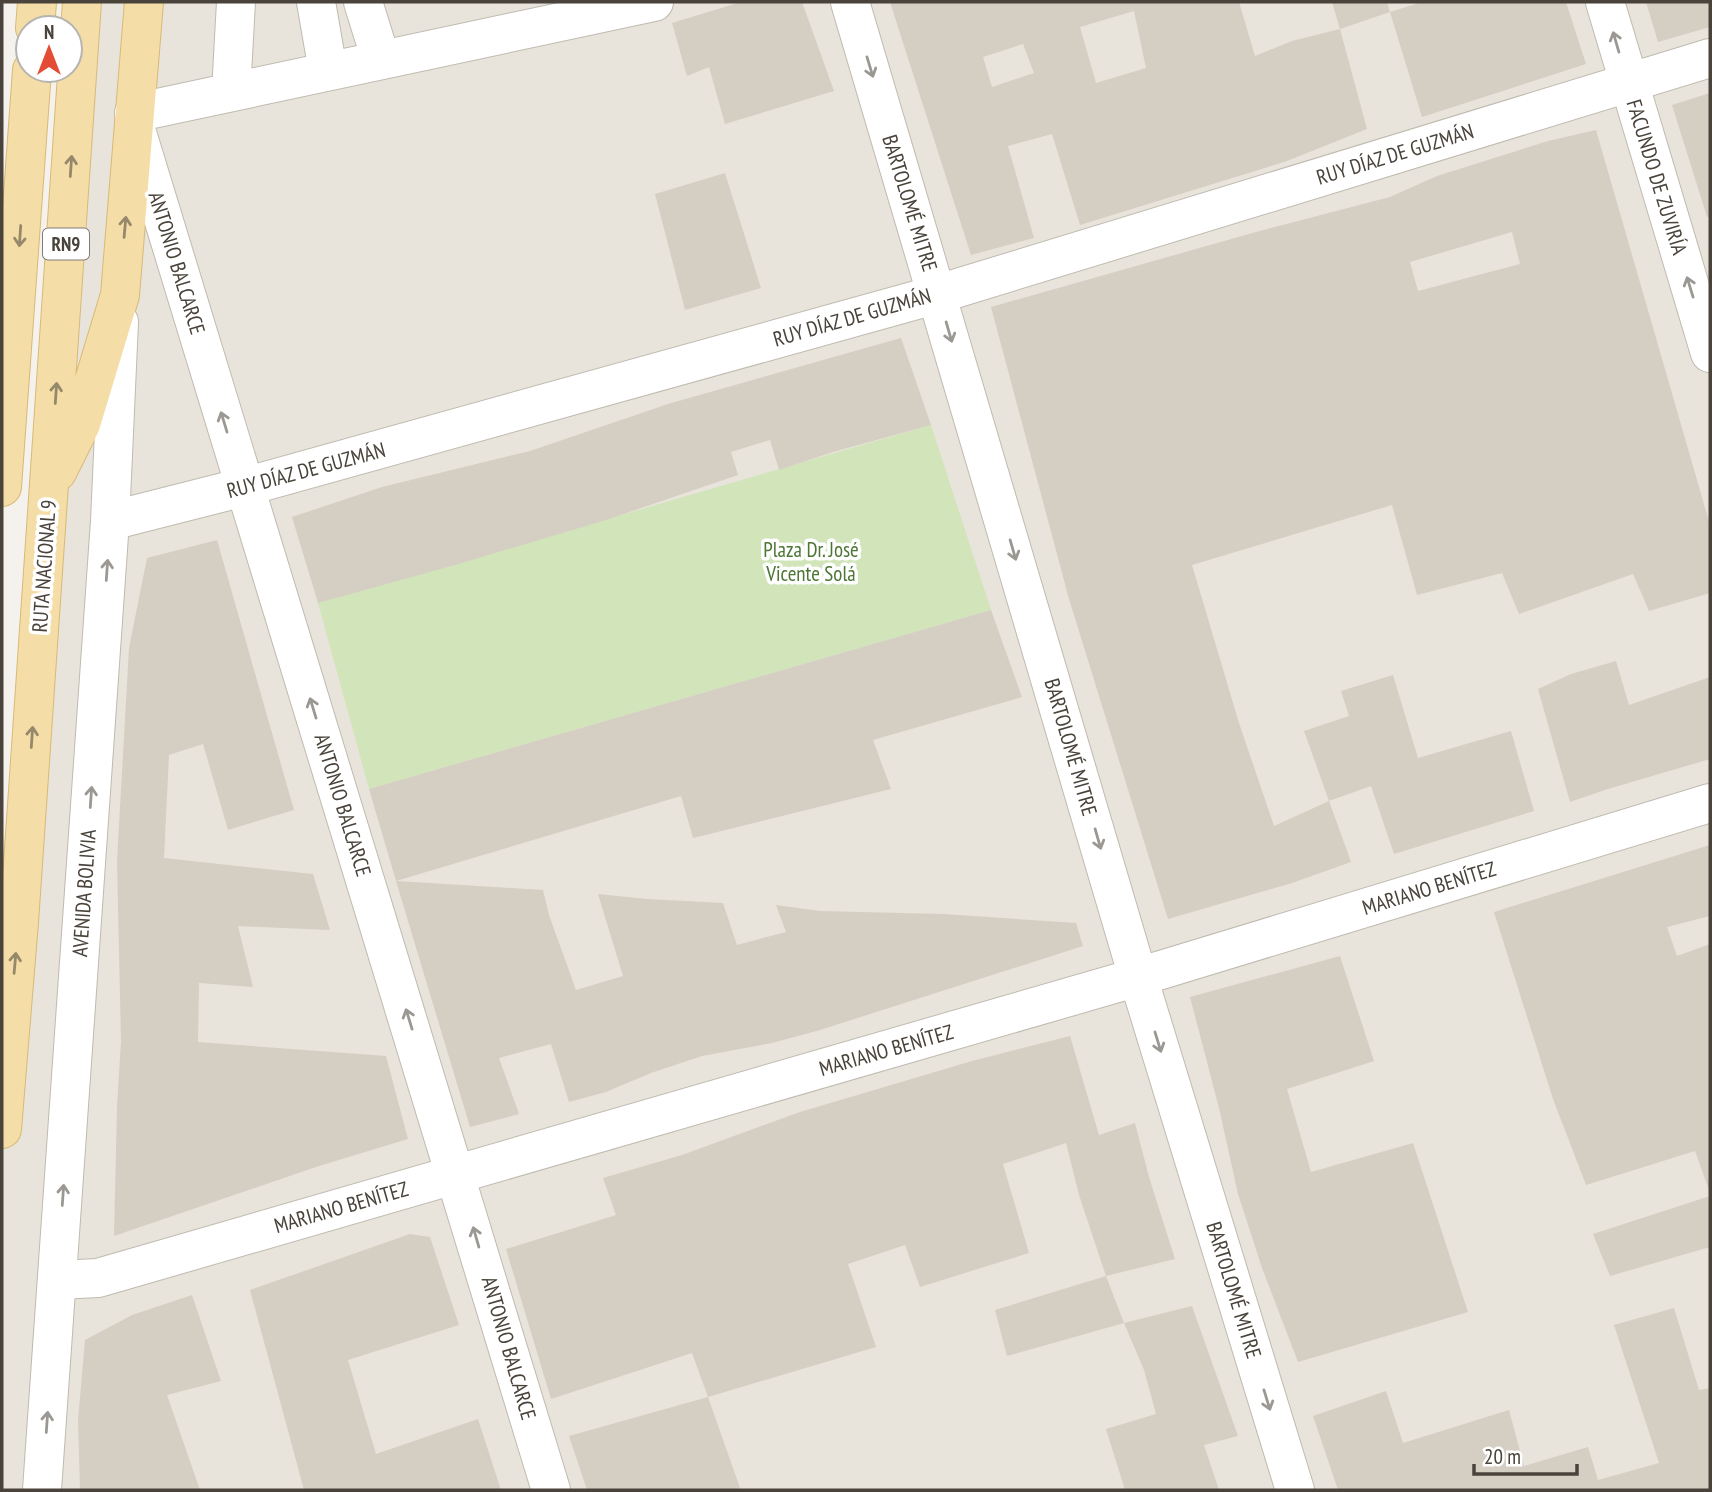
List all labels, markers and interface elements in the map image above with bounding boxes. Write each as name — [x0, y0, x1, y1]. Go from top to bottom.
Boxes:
north arrow — [14, 14, 84, 84]
text: N — [44, 20, 54, 44]
one-way arrow — [1609, 31, 1622, 53]
one-way arrow — [864, 56, 877, 78]
street label: FACUNDO DE ZUVIRÍA — [1621, 96, 1693, 258]
street label: RUY DÍAZ DE GUZMÁN — [1313, 117, 1477, 191]
street label: BARTOLOMÉ MITRE — [876, 131, 944, 275]
one-way arrow — [65, 155, 78, 178]
street label: ANTONIO BALCARCE — [142, 188, 212, 338]
one-way arrow — [119, 216, 132, 239]
one-way arrow — [13, 224, 26, 247]
road number: RN9 — [43, 228, 89, 260]
one-way arrow — [1683, 276, 1696, 298]
street label: RUY DÍAZ DE GUZMÁN — [770, 282, 934, 352]
one-way arrow — [943, 321, 956, 343]
one-way arrow — [49, 382, 62, 405]
one-way arrow — [217, 411, 230, 433]
street label: RUY DÍAZ DE GUZMÁN — [224, 436, 388, 504]
street label: RUTA NACIONAL 9 — [26, 499, 62, 633]
park label: Plaza Dr. José Vicente Solá — [763, 536, 859, 587]
one-way arrow — [1008, 539, 1021, 561]
one-way arrow — [100, 559, 113, 582]
street label: BARTOLOMÉ MITRE — [1038, 675, 1104, 819]
one-way arrow — [305, 698, 318, 720]
one-way arrow — [26, 726, 39, 748]
street label: ANTONIO BALCARCE — [308, 730, 378, 880]
one-way arrow — [85, 786, 98, 809]
one-way arrow — [1092, 827, 1105, 850]
street label: AVENIDA BOLIVIA — [66, 828, 102, 958]
street label: MARIANO BENÍTEZ — [1359, 855, 1499, 921]
one-way arrow — [9, 953, 22, 975]
one-way arrow — [402, 1009, 415, 1031]
street label: MARIANO BENÍTEZ — [816, 1018, 956, 1082]
one-way arrow — [1153, 1031, 1166, 1053]
street label: MARIANO BENÍTEZ — [271, 1175, 411, 1239]
one-way arrow — [57, 1184, 70, 1207]
street label: BARTOLOMÉ MITRE — [1200, 1218, 1268, 1362]
one-way arrow — [469, 1226, 482, 1248]
street label: ANTONIO BALCARCE — [476, 1273, 542, 1423]
one-way arrow — [1262, 1389, 1275, 1411]
one-way arrow — [41, 1411, 54, 1434]
scale bar — [1474, 1432, 1577, 1476]
text: 20 m — [1484, 1443, 1521, 1470]

